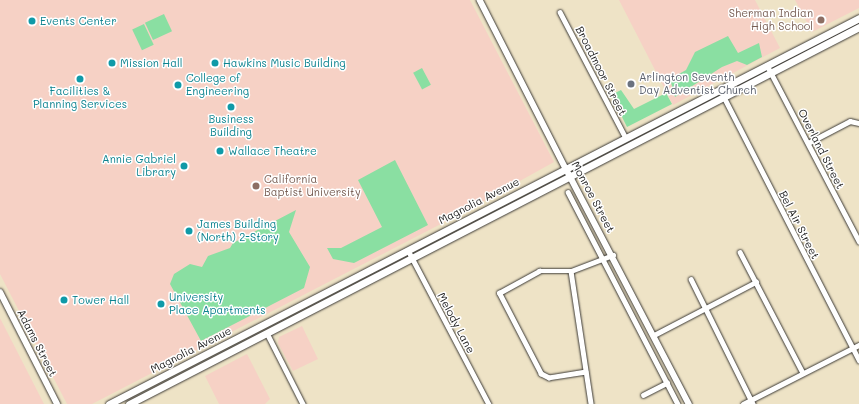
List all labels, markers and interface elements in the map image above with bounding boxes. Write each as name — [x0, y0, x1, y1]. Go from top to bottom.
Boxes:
place label: Sherman Indian High School — [729, 7, 813, 33]
place label: Events Center — [40, 14, 117, 28]
marker: Sherman Indian High School — [816, 15, 826, 25]
marker: Events Center — [27, 16, 37, 26]
street label: Broadmoor Street — [573, 24, 629, 118]
place label: Mission Hall — [120, 56, 183, 70]
place label: Hawkins Music Building — [223, 56, 346, 70]
marker: Mission Hall — [107, 58, 117, 68]
marker: Hawkins Music Building — [210, 58, 220, 68]
place label: Arlington Seventh Day Adventist Church — [639, 71, 756, 97]
place label: College of Engineering — [186, 72, 249, 98]
marker: Facilities & Planning Services — [75, 74, 85, 84]
marker: Arlington Seventh Day Adventist Church — [626, 79, 636, 89]
marker: College of Engineering — [173, 80, 183, 90]
place label: Facilities & Planning Services — [33, 85, 127, 111]
marker: Business Building — [226, 102, 236, 112]
street label: Overland Street — [795, 107, 847, 191]
place label: Business Building — [208, 113, 254, 139]
place label: Wallace Theatre — [228, 144, 317, 158]
marker: Wallace Theatre — [215, 146, 225, 156]
place label: Annie Gabriel Library — [102, 153, 176, 179]
street label: Monroe Street — [569, 159, 617, 235]
marker: Annie Gabriel Library — [179, 161, 189, 171]
place label: California Baptist University — [264, 173, 361, 199]
street label: Magnolia Avenue — [436, 175, 522, 227]
marker: California Baptist University — [251, 181, 261, 191]
street label: Bel Air Street — [776, 189, 822, 261]
place label: James Building (North) 2-Story — [197, 218, 279, 244]
marker: James Building (North) 2-Story — [184, 226, 194, 236]
street label: Melody Lane — [435, 290, 477, 356]
place label: University Place Apartments — [169, 291, 266, 317]
place label: Tower Hall — [72, 293, 129, 307]
marker: Tower Hall — [59, 295, 69, 305]
marker: University Place Apartments — [156, 299, 166, 309]
street label: Adams Street — [14, 307, 60, 379]
street label: Magnolia Avenue — [148, 324, 234, 376]

